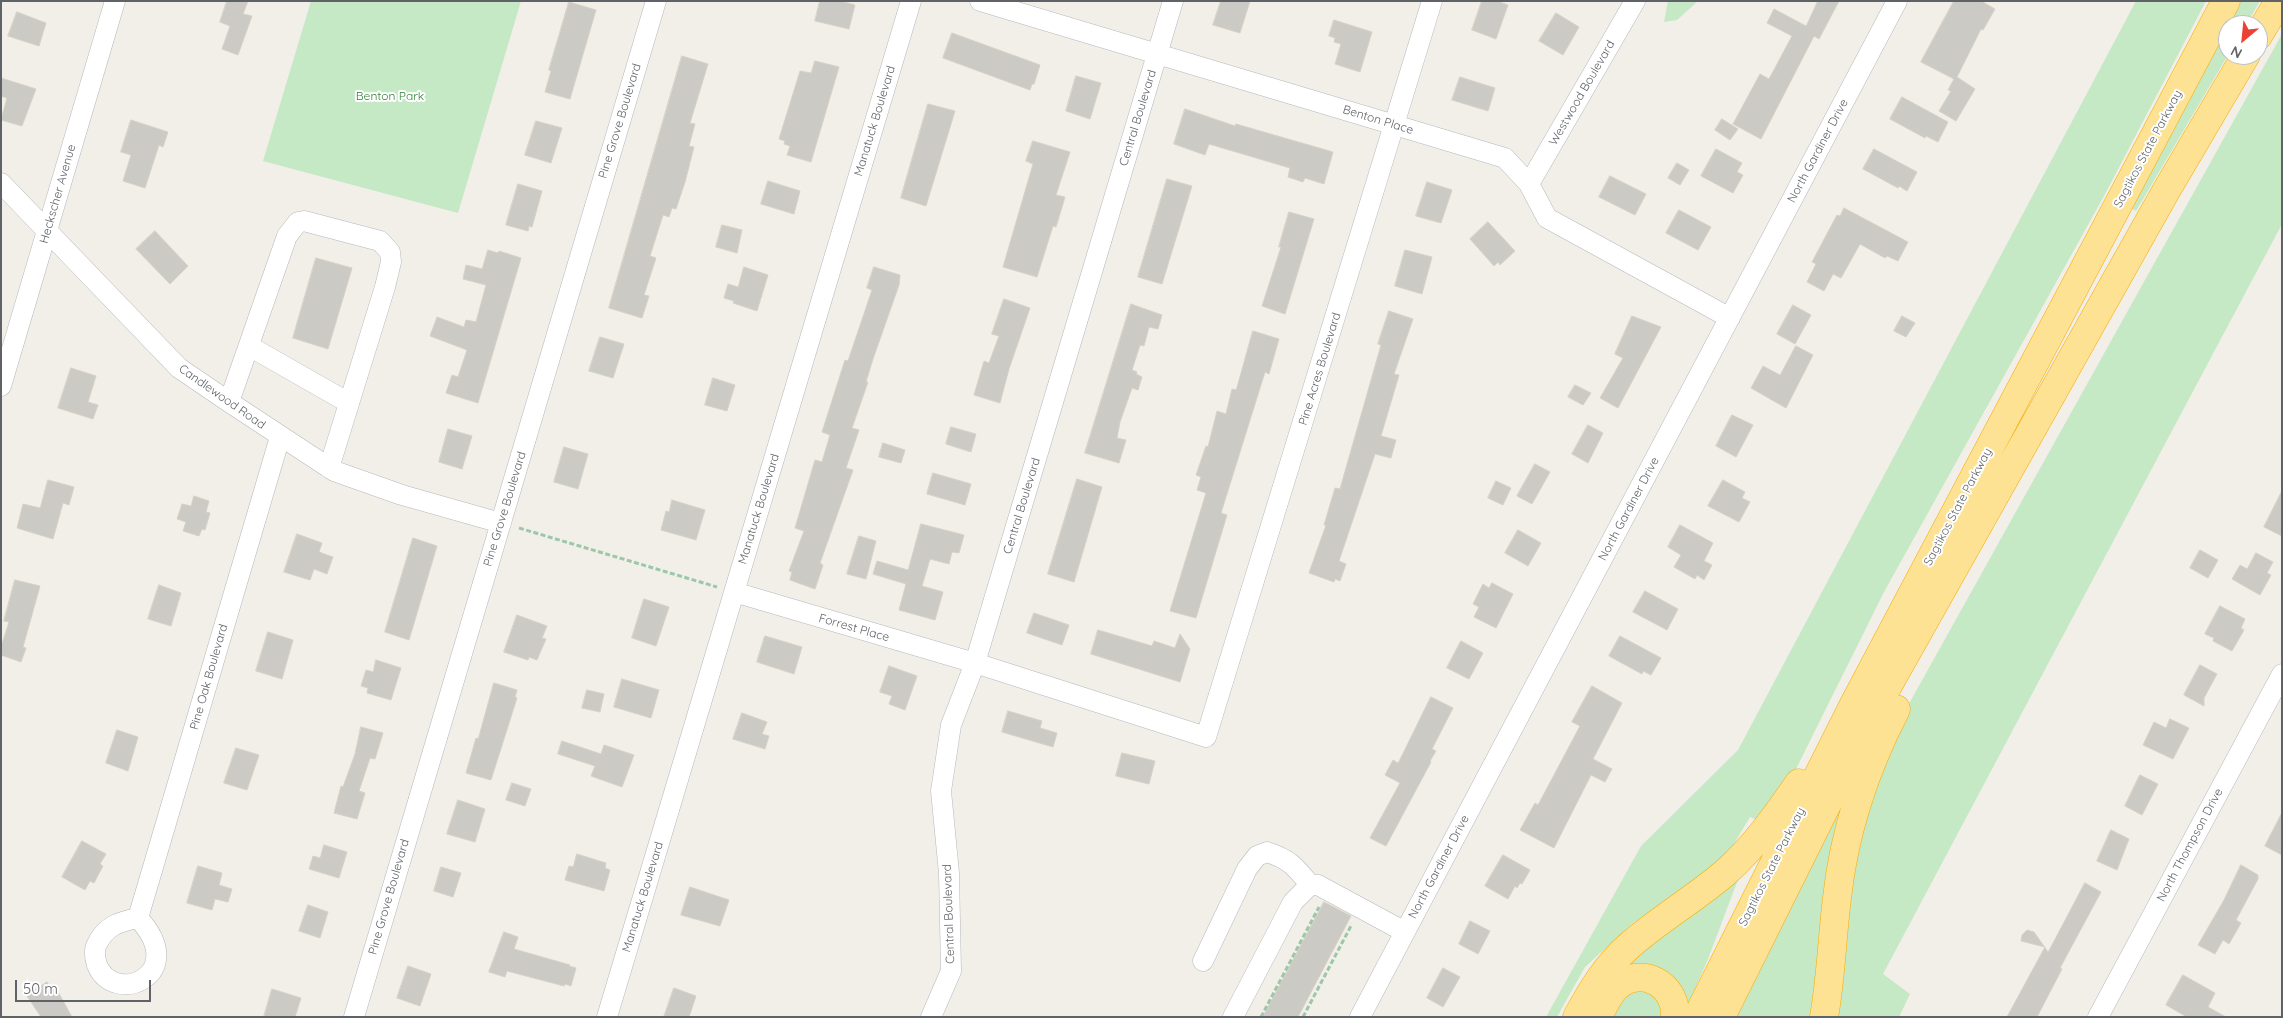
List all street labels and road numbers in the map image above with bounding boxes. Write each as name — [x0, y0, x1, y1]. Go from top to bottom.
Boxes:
street label: Westwood Boulevard — [1546, 38, 1618, 148]
street label: Pine Grove Boulevard — [596, 62, 644, 180]
street label: Manatuck Boulevard — [851, 64, 899, 178]
street label: Central Boulevard — [1117, 68, 1159, 168]
street label: Sagtikos State Parkway — [2111, 88, 2185, 210]
street label: North Gardiner Drive — [1785, 97, 1851, 205]
street label: Benton Place — [1341, 102, 1415, 138]
street label: Heckscher Avenue — [37, 143, 79, 245]
street label: Pine Acres Boulevard — [1296, 311, 1344, 427]
street label: Candlewood Road — [176, 362, 268, 432]
street label: Sagtikos State Parkway — [1921, 446, 1995, 568]
street label: Pine Grove Boulevard — [481, 450, 529, 568]
street label: Manatuck Boulevard — [735, 452, 783, 566]
street label: North Gardiner Drive — [1596, 455, 1662, 563]
street label: Central Boulevard — [1001, 456, 1043, 556]
street label: Forrest Place — [817, 611, 891, 645]
street label: Pine Oak Boulevard — [187, 622, 231, 732]
street label: North Thompson Drive — [2154, 786, 2226, 904]
street label: Sagtikos State Parkway — [1736, 805, 1808, 929]
street label: North Gardiner Drive — [1406, 813, 1472, 921]
street label: Pine Grove Boulevard — [366, 838, 412, 956]
street label: Manatuck Boulevard — [619, 840, 667, 954]
street label: Central Boulevard — [940, 864, 958, 964]

